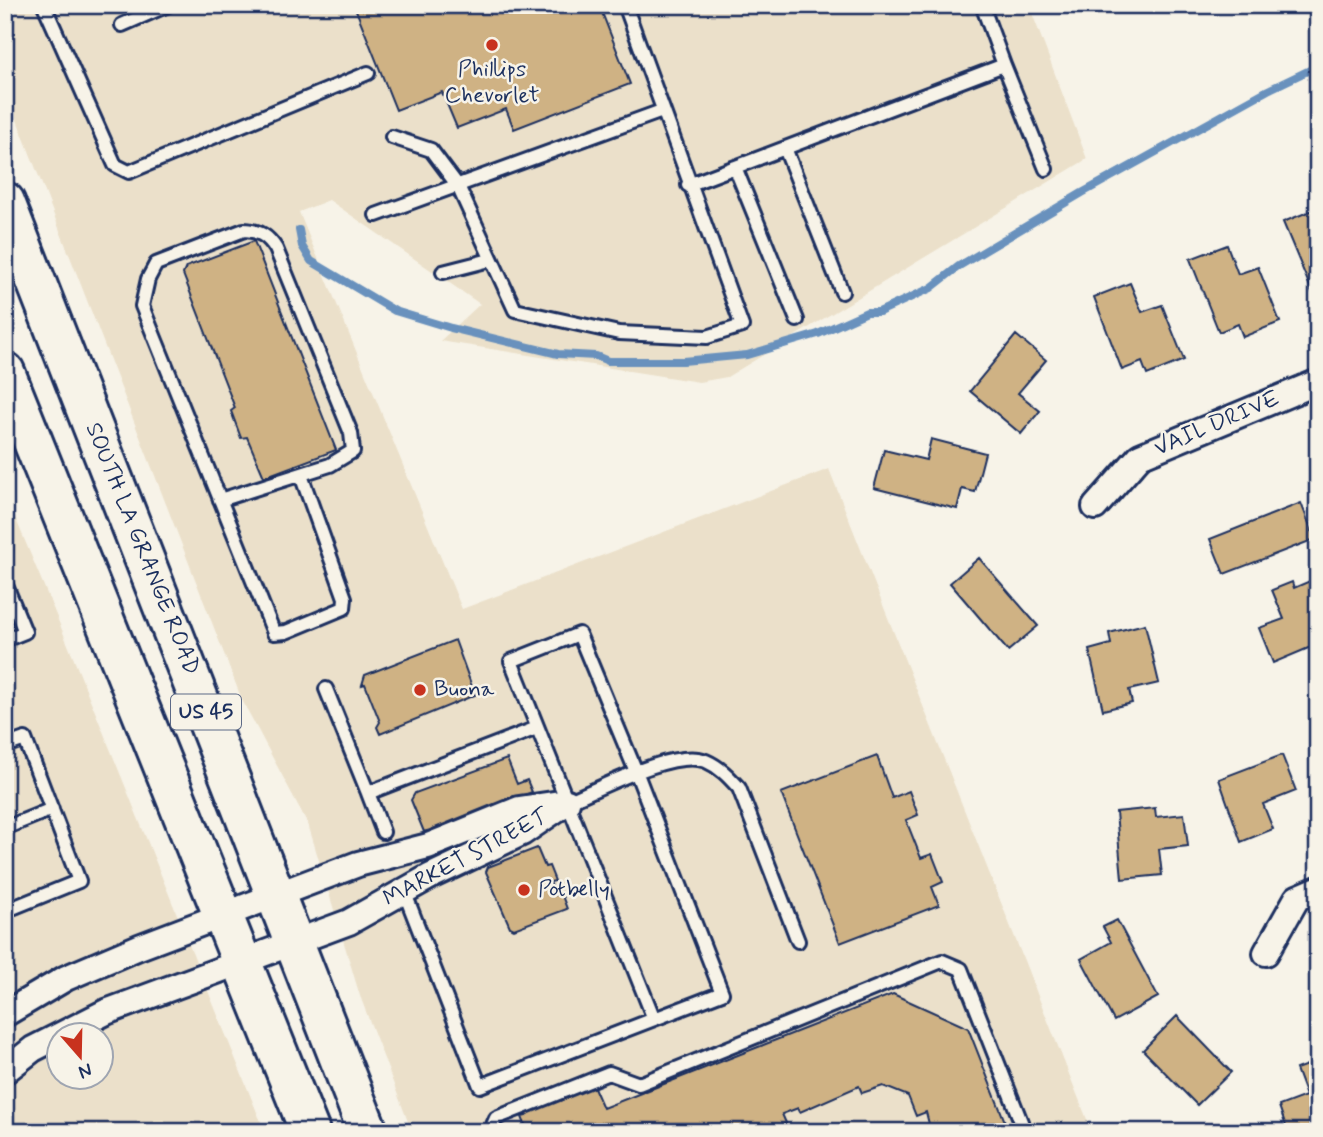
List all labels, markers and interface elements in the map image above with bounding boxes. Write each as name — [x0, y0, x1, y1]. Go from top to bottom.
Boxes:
marker: Phillips Chevorlet — [484, 37, 500, 53]
place label: Phillips Chevorlet — [445, 55, 540, 111]
street label: VAIL DRIVE — [1150, 384, 1284, 464]
street label: SOUTH LA GRANGE ROAD — [78, 418, 206, 680]
place label: Buona — [434, 675, 495, 705]
marker: Buona — [412, 682, 428, 698]
road number: US 45 — [171, 694, 241, 730]
street label: MARKET STREET — [378, 801, 555, 914]
place label: Potbelly — [538, 875, 610, 905]
marker: Potbelly — [516, 882, 532, 898]
north arrow — [46, 1021, 116, 1092]
text: N — [75, 1057, 96, 1084]

